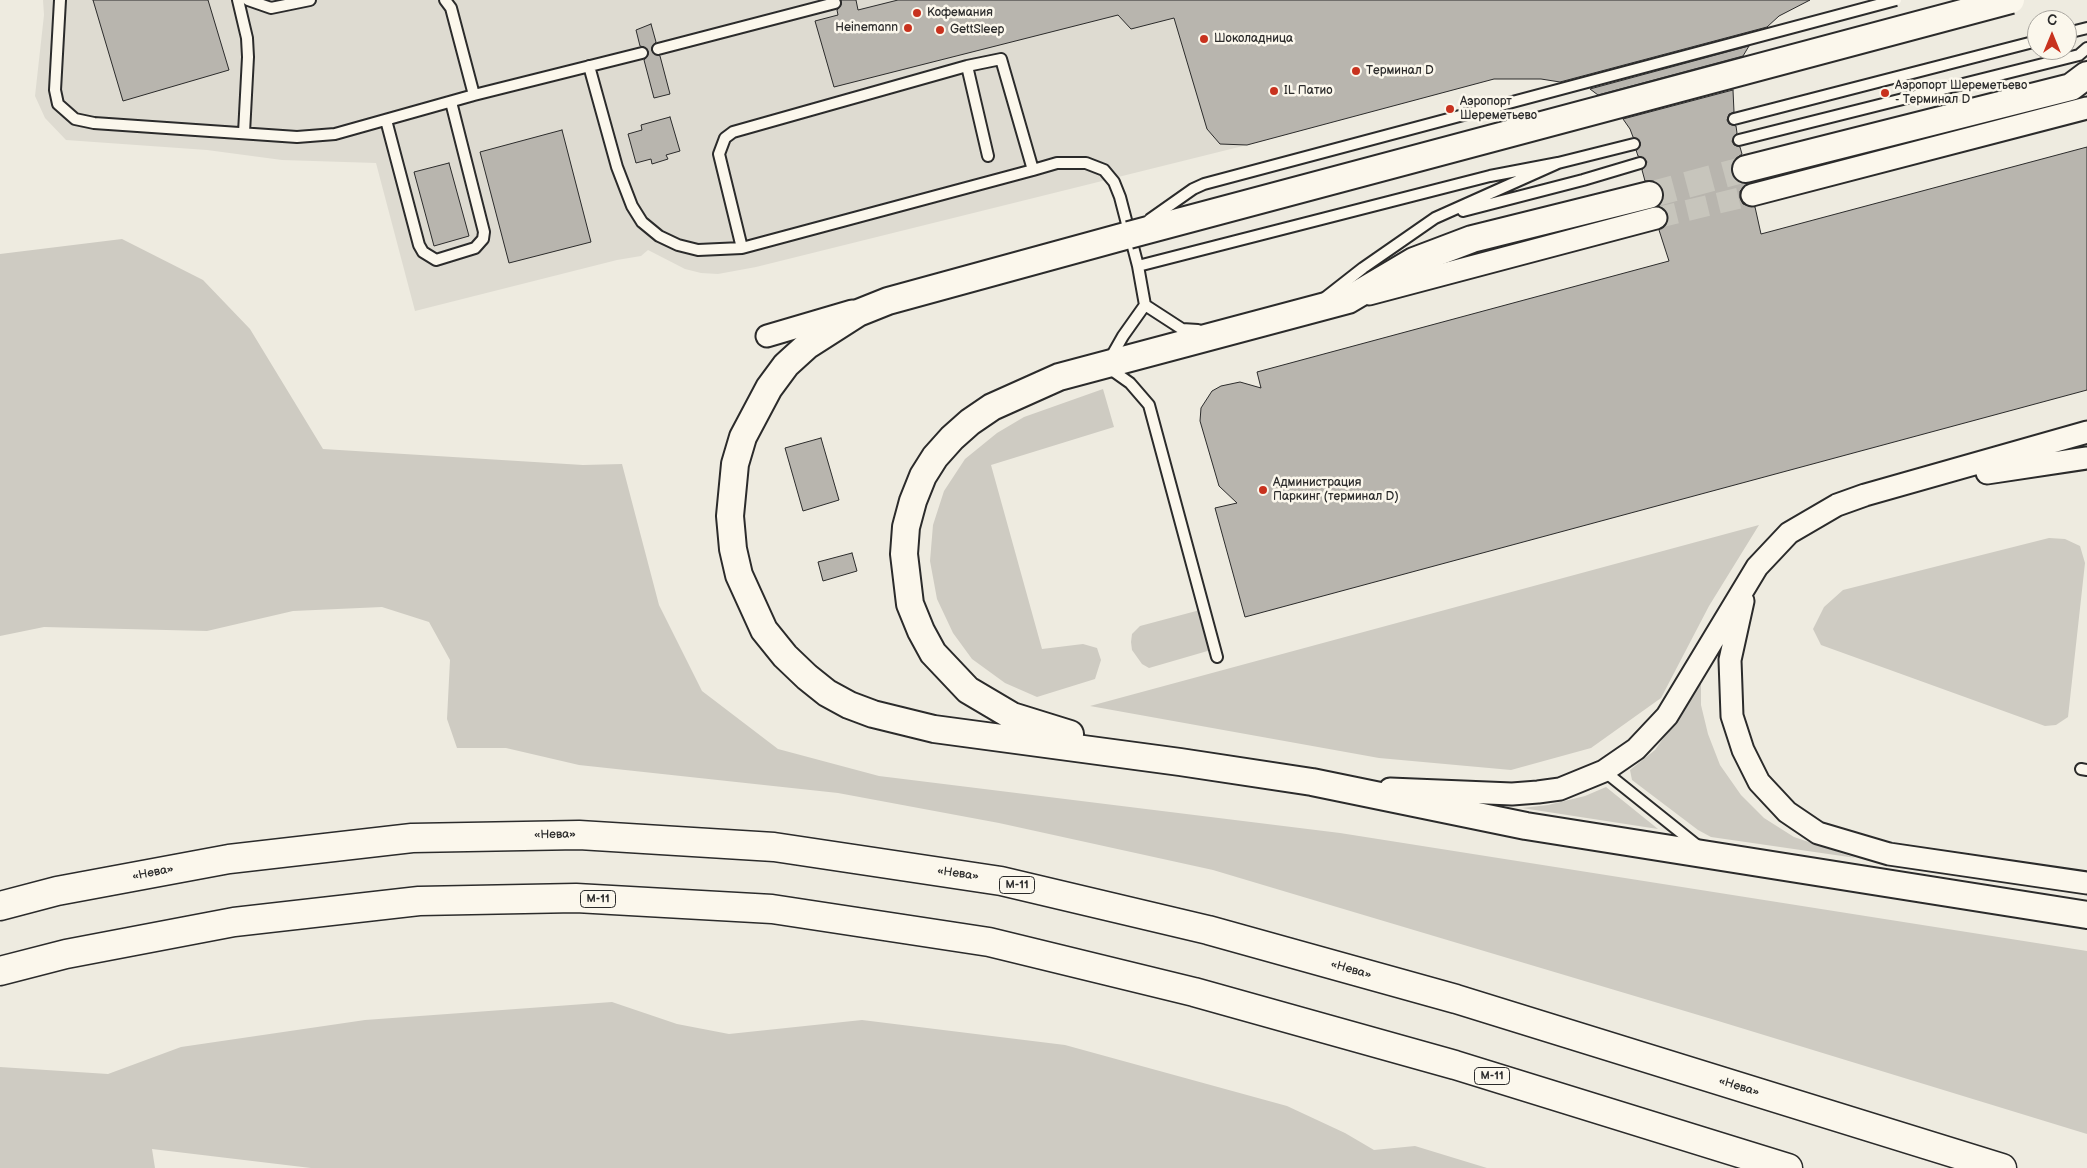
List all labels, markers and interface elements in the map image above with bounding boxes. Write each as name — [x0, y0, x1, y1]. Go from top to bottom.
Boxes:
place label: Кофемания — [927, 6, 993, 20]
marker: Кофемания — [911, 7, 923, 19]
north arrow — [2027, 10, 2077, 60]
text: С — [2047, 12, 2057, 29]
place label: Heinemann — [835, 21, 898, 35]
marker: Heinemann — [902, 22, 914, 34]
place label: GettSleep — [950, 23, 1005, 37]
marker: GettSleep — [934, 24, 946, 36]
place label: Шоколадница — [1214, 32, 1293, 46]
marker: Шоколадница — [1198, 33, 1210, 45]
place label: Терминал D — [1366, 64, 1434, 78]
marker: Терминал D — [1350, 65, 1362, 77]
place label: Аэропорт Шереметьево - Терминал D — [1895, 79, 2027, 107]
place label: IL Патио — [1284, 84, 1332, 98]
marker: IL Патио — [1268, 85, 1280, 97]
marker: Аэропорт Шереметьево - Терминал D — [1879, 87, 1891, 99]
place label: Аэропорт Шереметьево — [1460, 95, 1537, 123]
marker: Аэропорт Шереметьево — [1444, 103, 1456, 115]
place label: Администрация Паркинг (терминал D) — [1273, 476, 1399, 504]
marker: Администрация Паркинг (терминал D) — [1257, 484, 1269, 496]
street label: «Нева» — [534, 827, 576, 843]
street label: «Нева» — [131, 862, 175, 884]
street label: «Нева» — [936, 864, 980, 884]
road number: М-11 — [1000, 876, 1034, 894]
road number: М-11 — [580, 891, 616, 908]
street label: «Нева» — [1329, 957, 1373, 983]
road number: М-11 — [1474, 1068, 1510, 1084]
street label: «Нева» — [1717, 1074, 1761, 1100]

